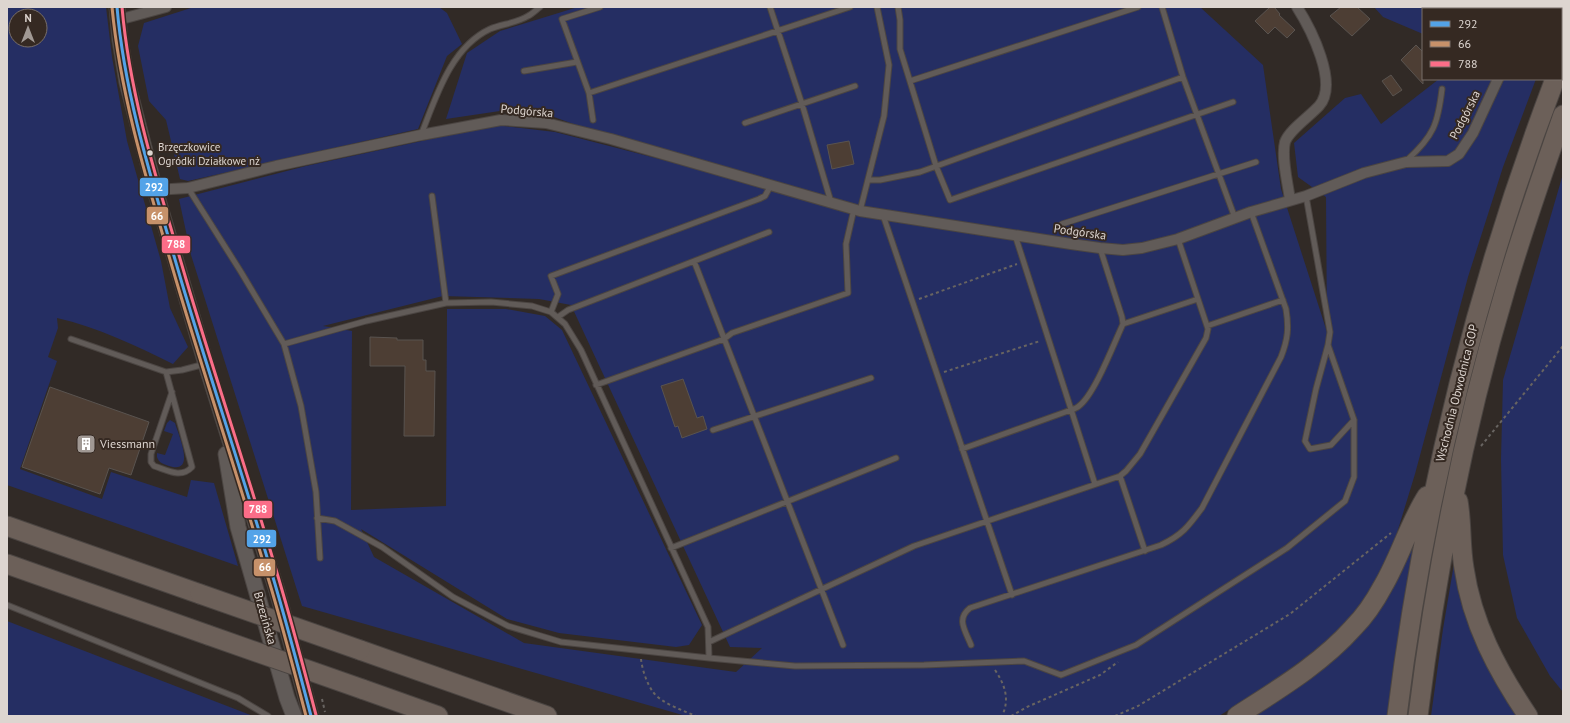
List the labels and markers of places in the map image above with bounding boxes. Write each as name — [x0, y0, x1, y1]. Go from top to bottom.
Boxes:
place label: Brzęczkowice Ogródki Działkowe nż — [158, 140, 260, 168]
marker: Brzęczkowice Ogródki Działkowe nż — [145, 148, 155, 158]
building icon: Viessmann — [75, 433, 97, 455]
place label: Viessmann — [99, 436, 155, 451]

